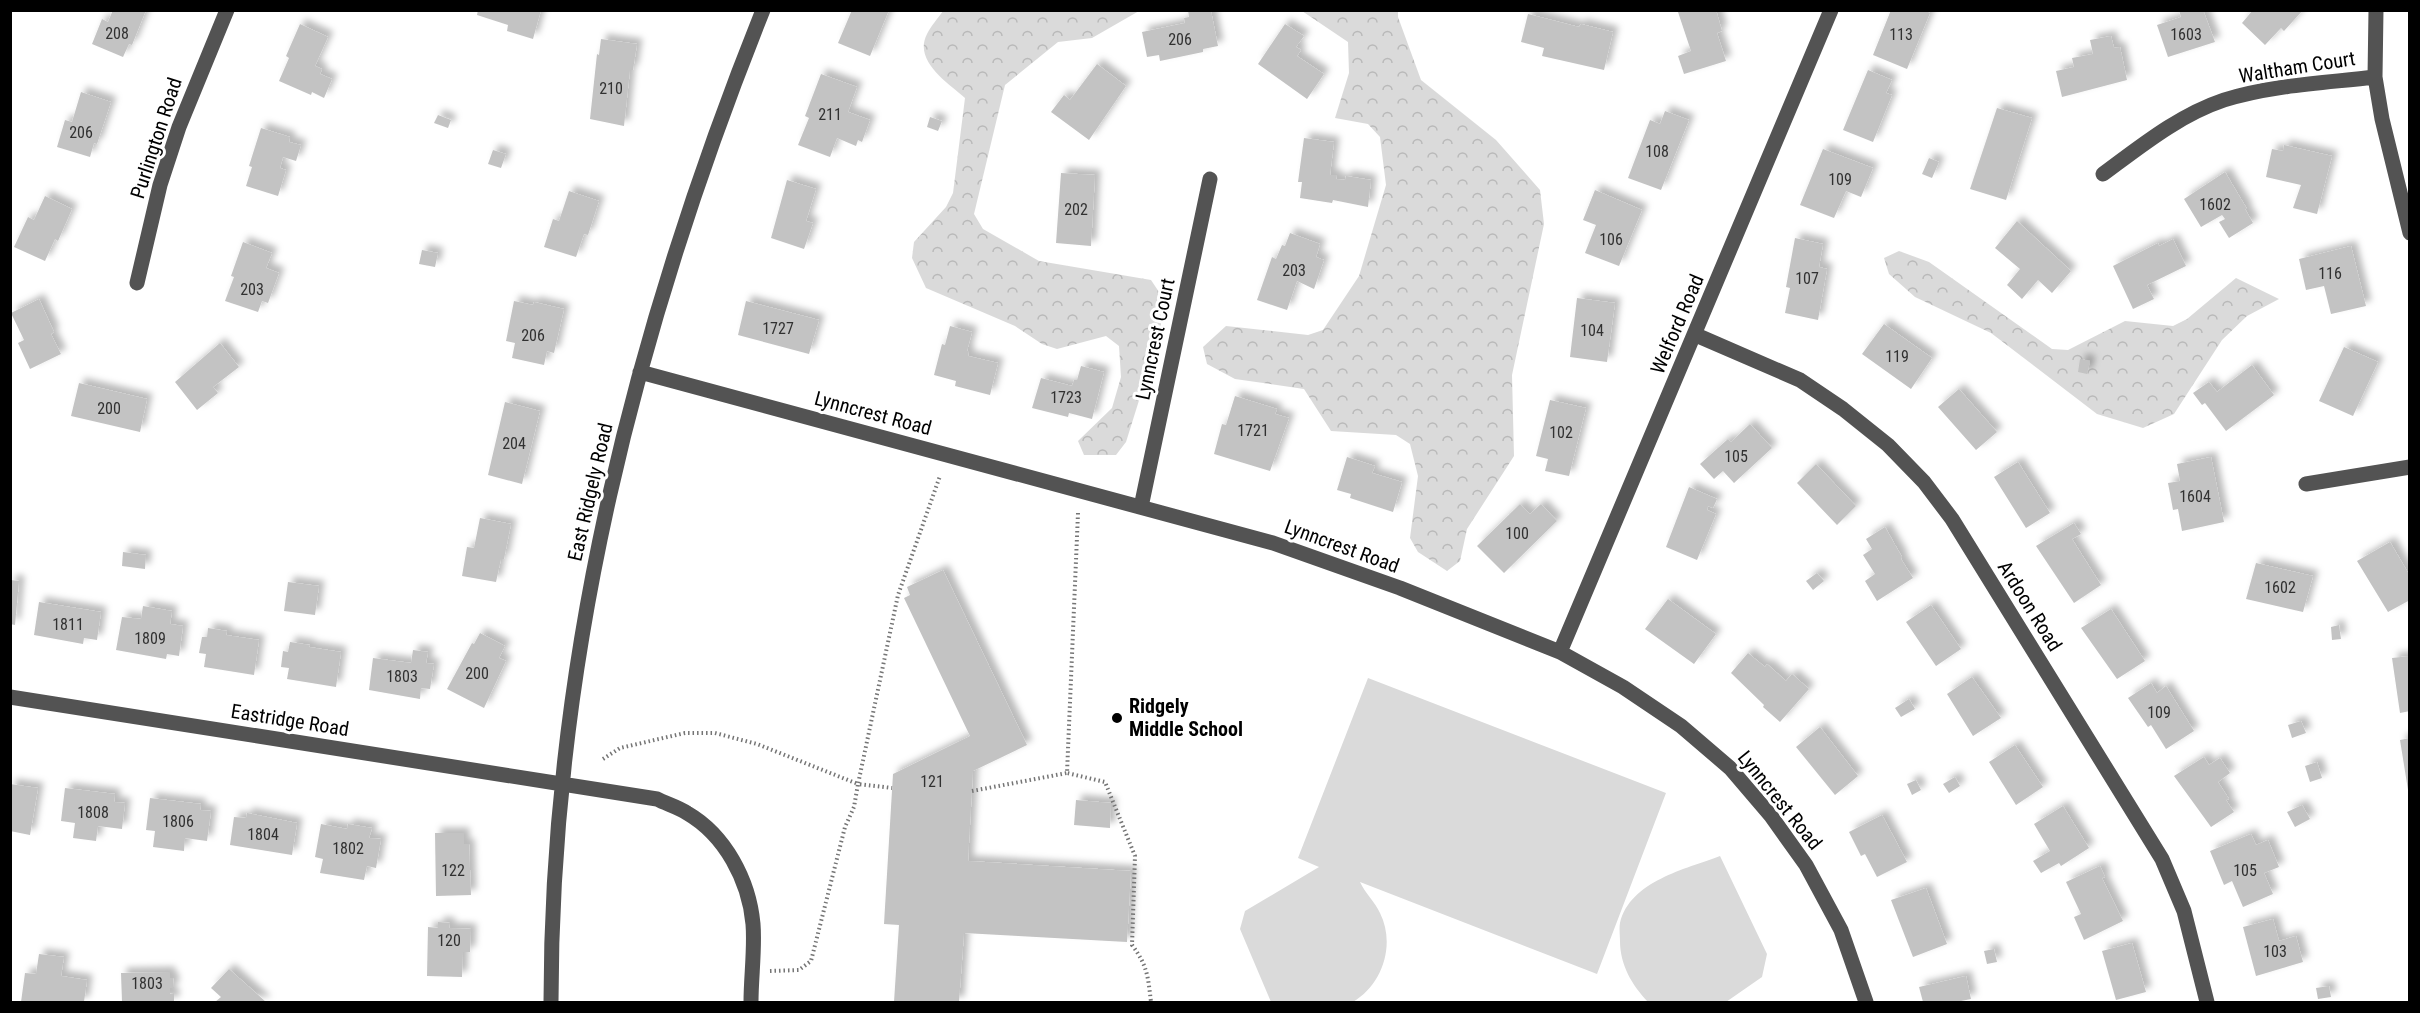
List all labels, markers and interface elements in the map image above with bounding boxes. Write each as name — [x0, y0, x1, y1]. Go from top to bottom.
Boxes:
house number: 208 — [105, 24, 129, 43]
house number: 113 — [1889, 25, 1913, 44]
house number: 1603 — [2170, 25, 2202, 44]
house number: 206 — [1168, 30, 1192, 49]
street label: Waltham Court — [2237, 46, 2357, 88]
street label: Purlington Road — [125, 74, 187, 202]
house number: 210 — [599, 79, 623, 98]
house number: 211 — [818, 105, 842, 124]
house number: 206 — [69, 123, 93, 142]
house number: 108 — [1645, 142, 1669, 161]
house number: 109 — [1828, 170, 1852, 189]
house number: 1602 — [2199, 195, 2231, 214]
house number: 202 — [1064, 200, 1088, 219]
house number: 106 — [1599, 230, 1623, 249]
house number: 203 — [1282, 261, 1306, 280]
house number: 116 — [2318, 264, 2342, 283]
house number: 107 — [1795, 269, 1819, 288]
street label: Welford Road — [1645, 271, 1709, 377]
street label: Lynncrest Court — [1130, 276, 1180, 402]
house number: 203 — [240, 280, 264, 299]
house number: 1727 — [762, 319, 794, 338]
house number: 104 — [1580, 321, 1604, 340]
house number: 206 — [521, 326, 545, 345]
house number: 119 — [1885, 347, 1909, 366]
street label: Lynncrest Road — [812, 386, 934, 440]
house number: 1723 — [1050, 388, 1082, 407]
house number: 200 — [97, 399, 121, 418]
street label: East Ridgely Road — [562, 421, 618, 563]
house number: 1721 — [1237, 421, 1269, 440]
house number: 102 — [1549, 423, 1573, 442]
house number: 204 — [502, 434, 526, 453]
house number: 105 — [1724, 447, 1748, 466]
house number: 1604 — [2179, 487, 2211, 506]
street label: Lynncrest Road — [1281, 514, 1403, 578]
house number: 100 — [1505, 524, 1529, 543]
street label: Ardoon Road — [1993, 556, 2067, 656]
house number: 1602 — [2264, 578, 2296, 597]
house number: 1811 — [52, 615, 84, 634]
house number: 1809 — [134, 629, 166, 648]
house number: 200 — [465, 664, 489, 683]
house number: 1803 — [386, 667, 418, 686]
place label: Ridgely Middle School — [1129, 694, 1243, 741]
street label: Eastridge Road — [229, 699, 351, 741]
house number: 109 — [2147, 703, 2171, 722]
marker: Ridgely Middle School — [1110, 711, 1124, 725]
street label: Lynncrest Road — [1733, 746, 1827, 854]
house number: 121 — [920, 772, 944, 791]
house number: 1808 — [77, 803, 109, 822]
house number: 1806 — [162, 812, 194, 831]
house number: 1804 — [247, 825, 279, 844]
house number: 1802 — [332, 839, 364, 858]
house number: 122 — [441, 861, 465, 880]
house number: 105 — [2233, 861, 2257, 880]
house number: 120 — [437, 931, 461, 950]
house number: 103 — [2263, 942, 2287, 961]
house number: 1803 — [131, 974, 163, 993]

